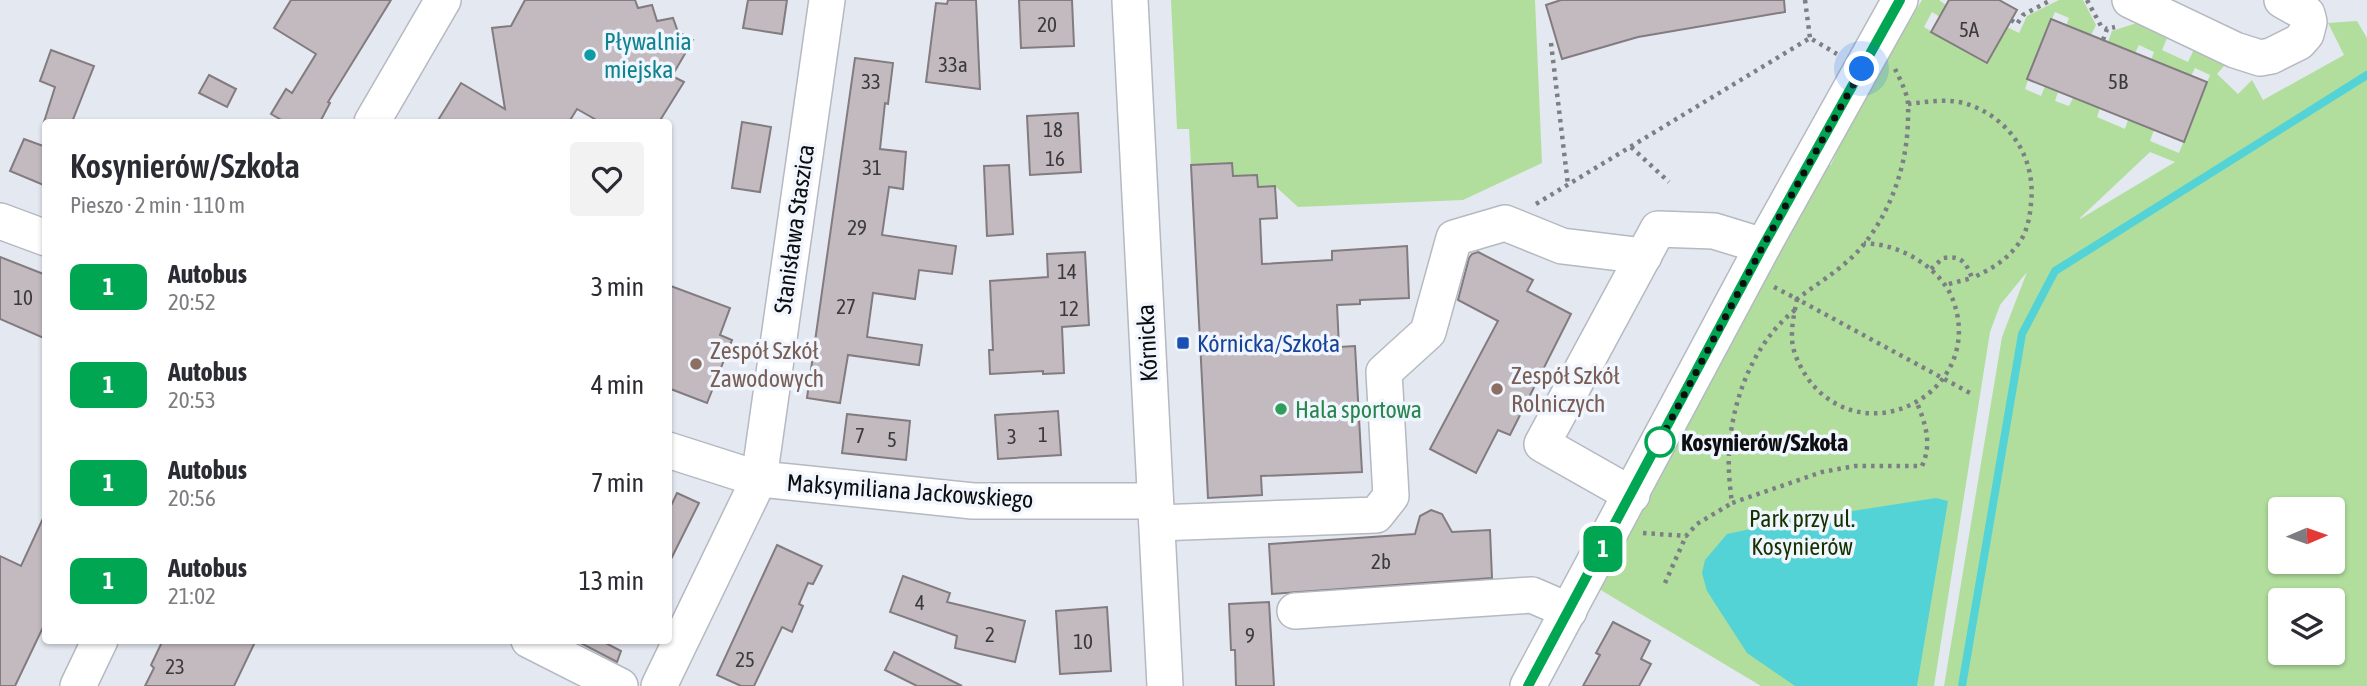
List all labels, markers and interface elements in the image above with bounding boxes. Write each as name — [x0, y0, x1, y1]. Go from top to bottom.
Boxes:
house number: 20 — [1037, 12, 1057, 36]
house number: 5A — [1959, 17, 1980, 41]
place label: Pływalnia miejska — [604, 28, 692, 83]
marker: Pływalnia miejska — [582, 47, 598, 63]
your location — [1844, 51, 1879, 86]
house number: 33a — [938, 52, 968, 76]
house number: 33 — [861, 69, 881, 93]
house number: 5B — [2108, 69, 2128, 93]
house number: 18 — [1043, 117, 1063, 141]
button: heart — [570, 142, 644, 216]
street label: Stanisława Staszica — [769, 143, 819, 315]
house number: 16 — [1045, 146, 1065, 170]
text: Kosynierów/Szkoła — [70, 147, 300, 185]
house number: 31 — [862, 155, 882, 179]
text: Pieszo · 2 min · 110 m — [70, 192, 245, 218]
house number: 29 — [847, 215, 867, 239]
text: Autobus — [168, 259, 247, 289]
house number: 14 — [1057, 259, 1077, 283]
text: 3 min — [591, 272, 644, 302]
text: 1 — [103, 273, 114, 300]
house number: 10 — [13, 285, 33, 309]
text: 20:52 — [168, 289, 216, 315]
house number: 27 — [836, 294, 856, 318]
house number: 12 — [1059, 296, 1079, 320]
street label: Kórnicka — [1131, 304, 1163, 382]
place label: Kórnicka/Szkoła — [1197, 330, 1340, 357]
marker: Kórnicka/Szkoła — [1175, 335, 1191, 351]
place label: Zespół Szkół Zawodowych — [710, 337, 824, 392]
marker: Zespół Szkół Zawodowych — [688, 356, 704, 372]
text: Autobus — [168, 357, 247, 387]
place label: Zespół Szkół Rolniczych — [1511, 362, 1621, 417]
text: 4 min — [591, 370, 644, 400]
text: 1 — [103, 371, 114, 398]
marker: Zespół Szkół Rolniczych — [1489, 381, 1505, 397]
text: 20:53 — [168, 387, 216, 413]
place label: Hala sportowa — [1295, 396, 1422, 423]
marker: Hala sportowa — [1273, 401, 1289, 417]
house number: 1 — [1038, 422, 1048, 446]
house number: 7 — [855, 423, 865, 447]
house number: 3 — [1007, 424, 1017, 448]
house number: 5 — [887, 427, 897, 451]
marker: Kosynierów/Szkoła — [1645, 427, 1675, 457]
place label: Kosynierów/Szkoła — [1681, 429, 1848, 456]
text: Autobus — [168, 455, 247, 485]
text: 7 min — [591, 468, 644, 498]
text: 1 — [103, 469, 114, 496]
street label: Maksymiliana Jackowskiego — [786, 469, 1034, 513]
text: 20:56 — [168, 485, 216, 511]
north arrow — [2268, 497, 2345, 574]
map controls — [2268, 497, 2345, 665]
park label: Park przy ul. Kosynierów — [1749, 505, 1855, 560]
line badge: 1 — [1580, 526, 1626, 572]
text: 1 — [1597, 535, 1609, 562]
house number: 2b — [1371, 549, 1391, 573]
text: Autobus — [168, 553, 247, 583]
text: 13 min — [579, 566, 644, 596]
text: 1 — [103, 567, 114, 594]
text: 21:02 — [168, 583, 216, 609]
button: layers — [2268, 588, 2345, 665]
house number: 4 — [915, 590, 925, 614]
house number: 2 — [985, 622, 995, 646]
house number: 9 — [1245, 623, 1255, 647]
house number: 10 — [1073, 629, 1093, 653]
house number: 25 — [735, 647, 755, 671]
house number: 23 — [165, 654, 185, 678]

